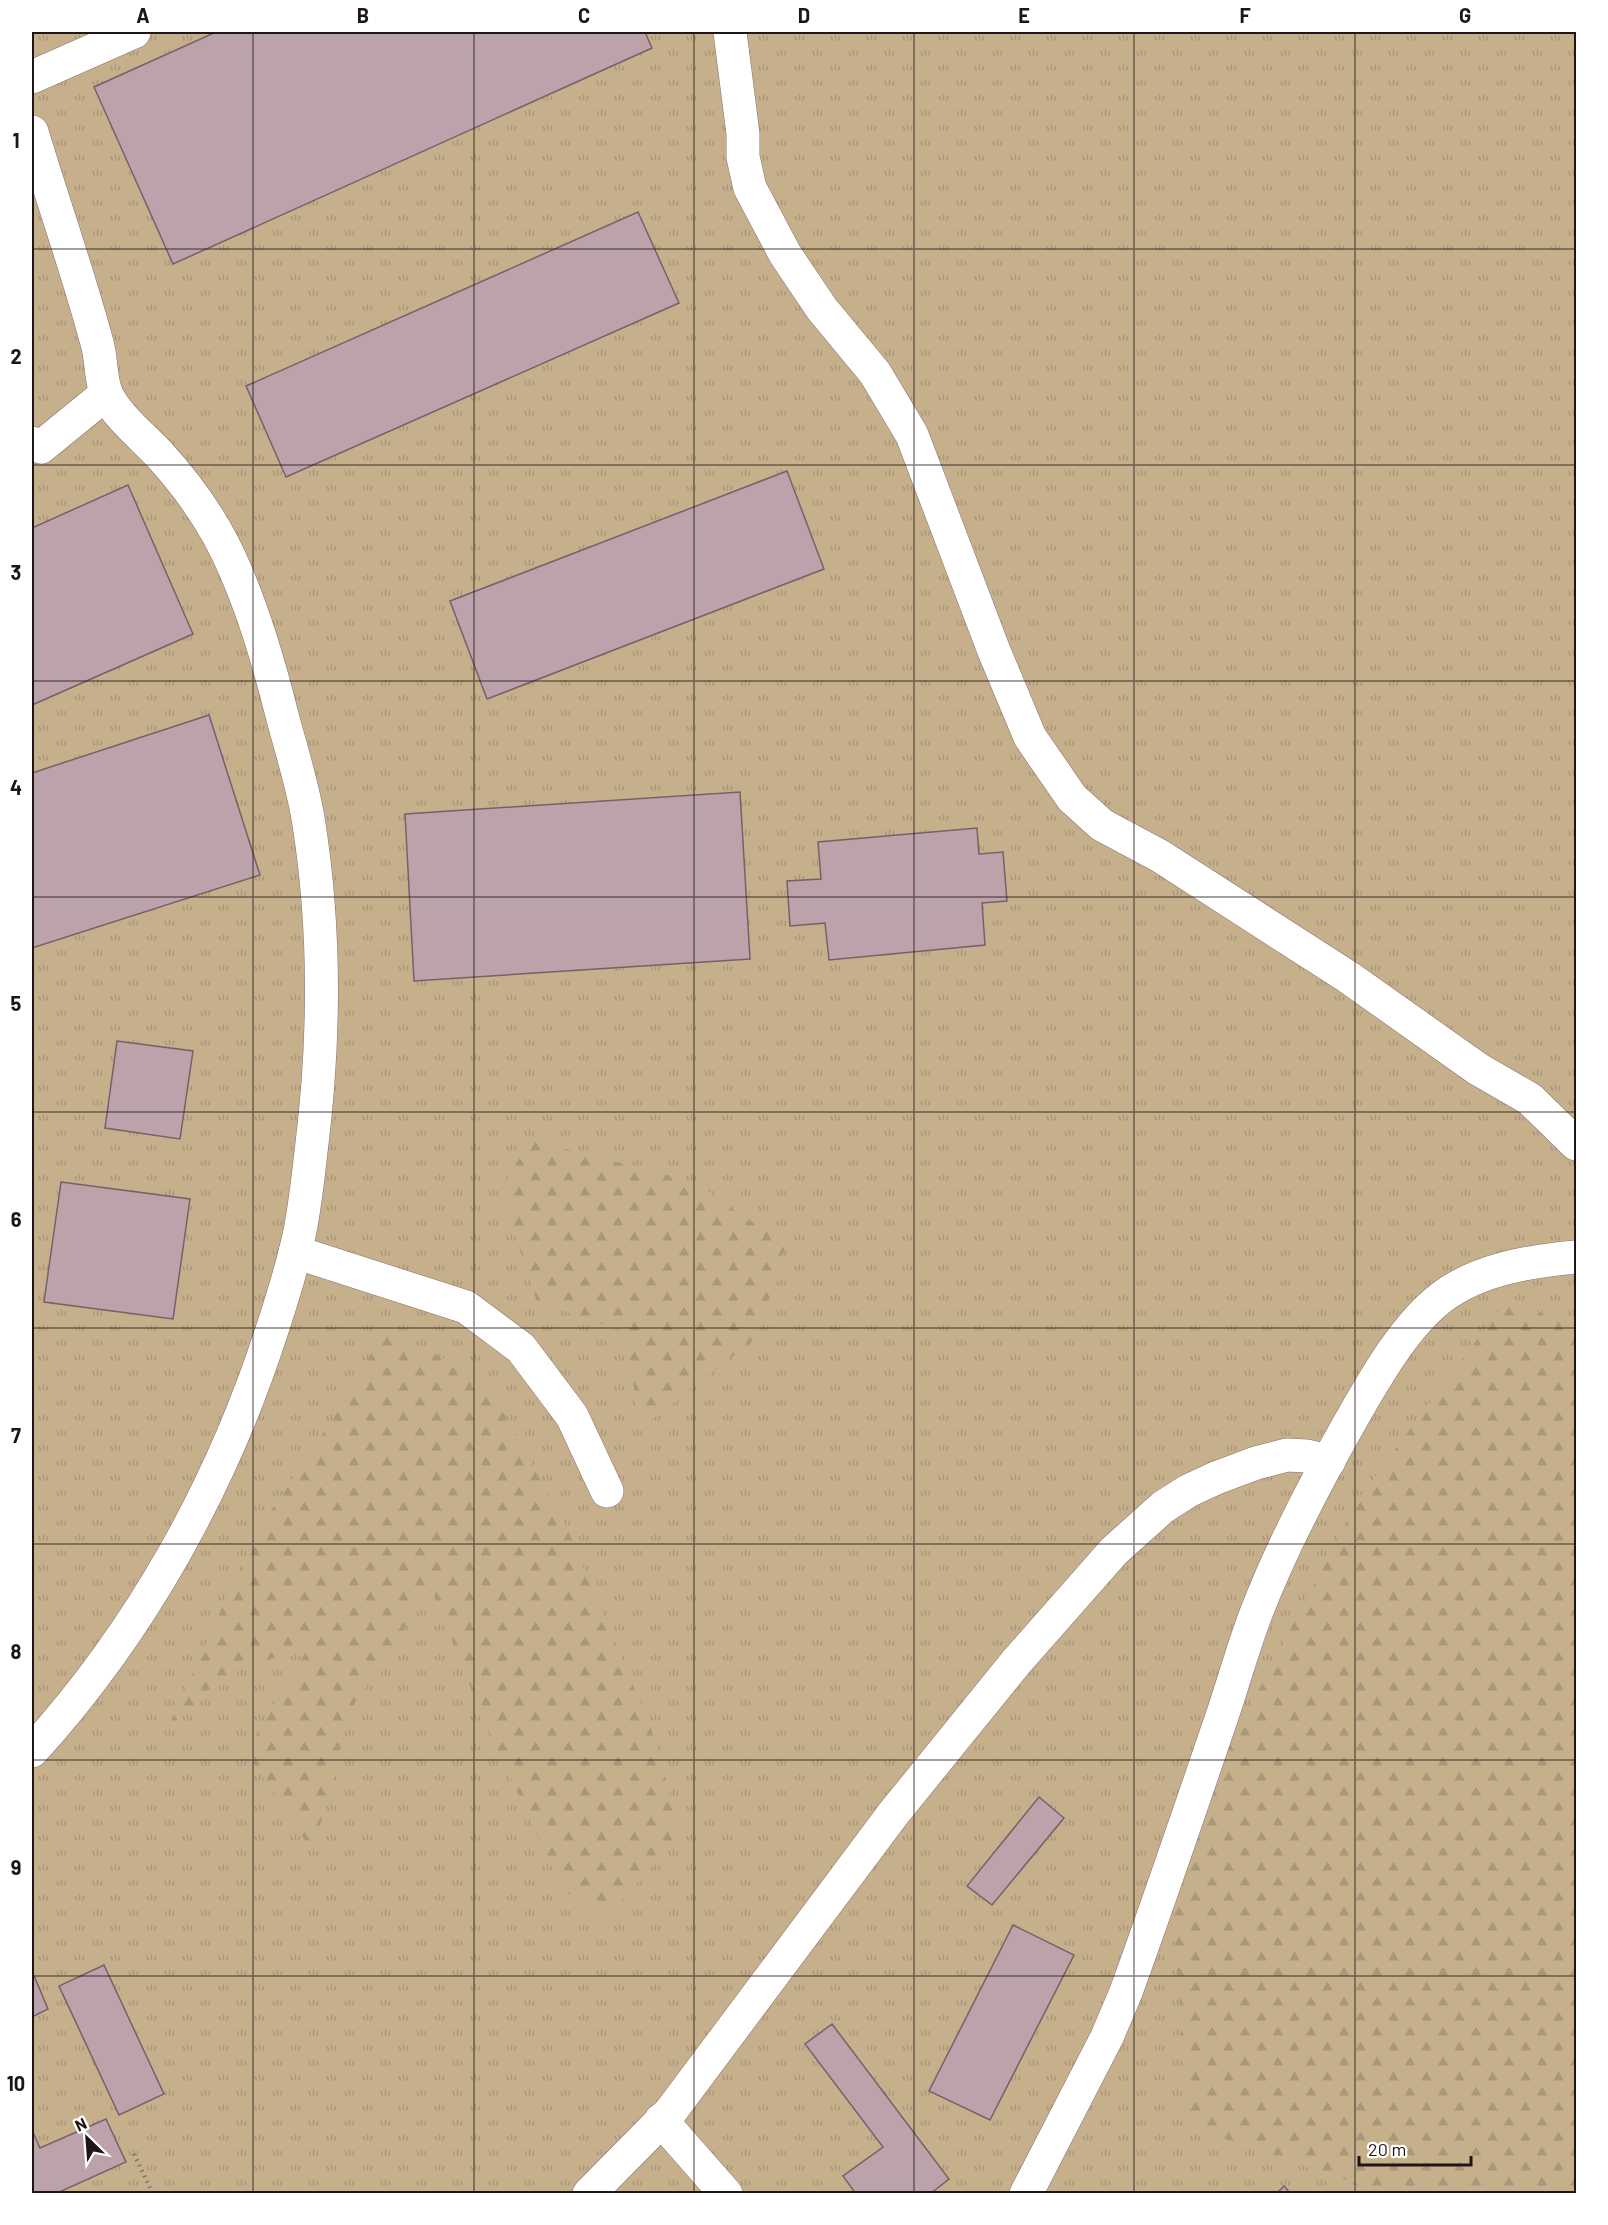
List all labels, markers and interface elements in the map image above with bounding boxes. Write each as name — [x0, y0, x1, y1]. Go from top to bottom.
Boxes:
text: A — [136, 3, 150, 27]
text: B — [357, 3, 369, 27]
text: C — [578, 3, 590, 27]
text: D — [798, 3, 810, 27]
text: E — [1018, 3, 1030, 27]
text: F — [1239, 3, 1251, 27]
text: G — [1459, 3, 1471, 27]
text: 1 — [12, 128, 20, 152]
text: 2 — [10, 344, 22, 368]
text: 3 — [11, 560, 21, 584]
text: 4 — [10, 775, 22, 799]
text: 5 — [11, 991, 22, 1015]
text: 6 — [11, 1207, 22, 1231]
text: 7 — [11, 1423, 21, 1447]
text: 8 — [11, 1639, 22, 1663]
text: 9 — [11, 1855, 21, 1879]
text: 10 — [7, 2071, 25, 2095]
north arrow — [57, 2108, 117, 2168]
text: N — [72, 2113, 89, 2135]
scale bar — [1359, 2129, 1472, 2167]
text: 20 m — [1368, 2138, 1406, 2160]

